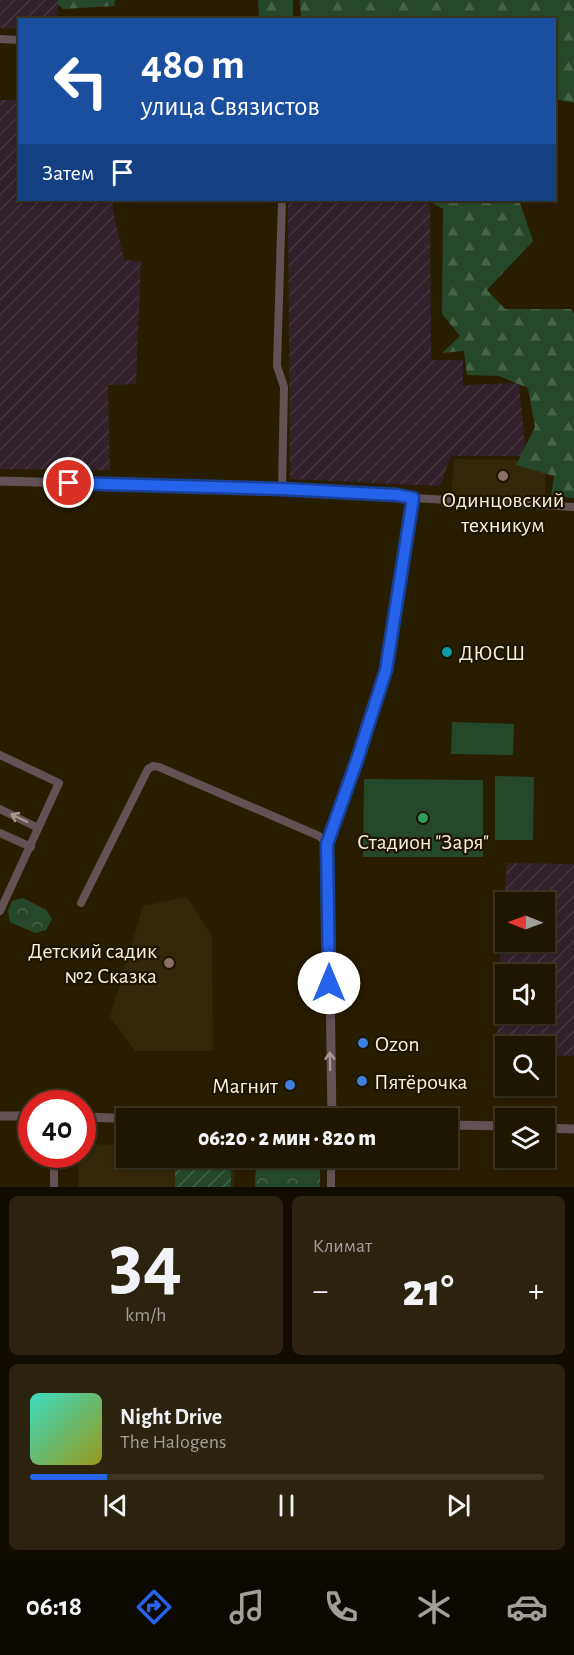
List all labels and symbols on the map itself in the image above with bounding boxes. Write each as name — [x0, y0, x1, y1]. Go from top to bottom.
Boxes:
pin — [43, 457, 94, 508]
marker: Одинцовский техникум — [496, 469, 510, 483]
place label: Одинцовский техникум — [442, 489, 564, 536]
place label: ДЮСШ — [459, 642, 525, 664]
marker: ДЮСШ — [440, 645, 454, 659]
marker: Стадион "Заря" — [416, 811, 430, 825]
one-way arrow — [11, 812, 29, 824]
place label: Стадион "Заря" — [357, 831, 489, 853]
north arrow — [495, 892, 555, 952]
place label: Детский садик №2 Сказка — [28, 940, 157, 987]
position arrow — [297, 951, 361, 1015]
marker: Детский садик №2 Сказка — [162, 956, 176, 970]
place label: Ozon — [375, 1033, 420, 1055]
marker: Ozon — [356, 1036, 370, 1050]
one-way arrow — [324, 1051, 336, 1071]
place label: Пятёрочка — [374, 1071, 468, 1093]
marker: Пятёрочка — [355, 1074, 369, 1088]
place label: Магнит — [212, 1075, 279, 1097]
marker: Магнит — [283, 1078, 297, 1092]
speed limit sign: 40 — [18, 1090, 96, 1168]

